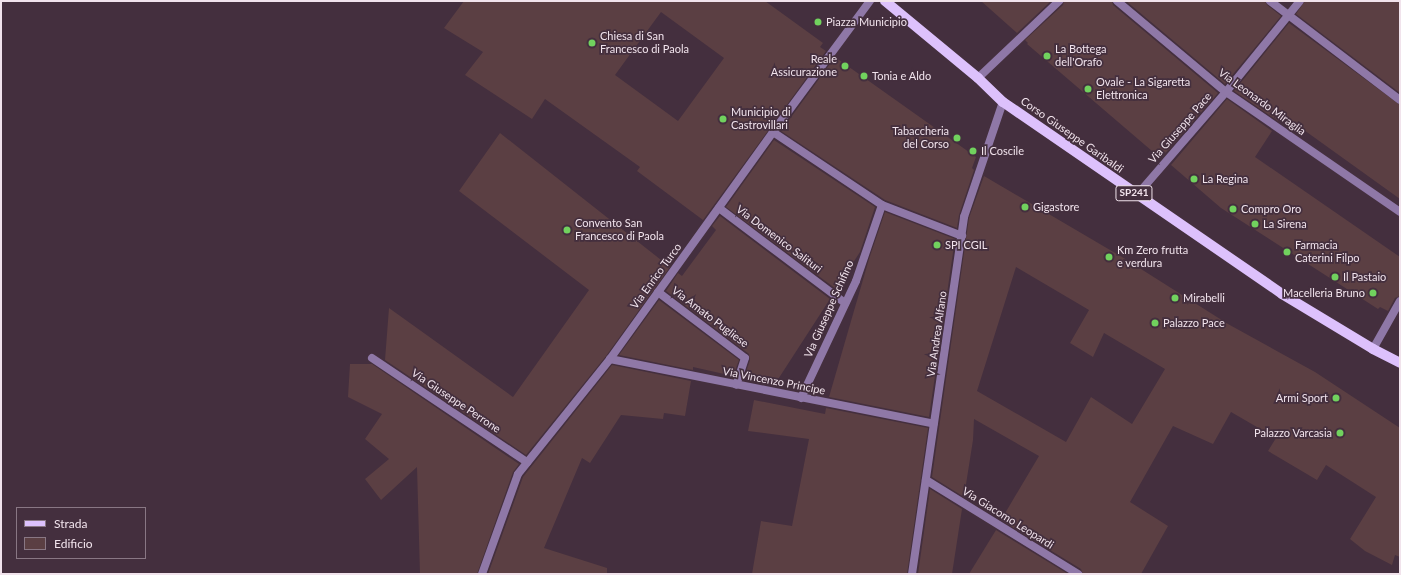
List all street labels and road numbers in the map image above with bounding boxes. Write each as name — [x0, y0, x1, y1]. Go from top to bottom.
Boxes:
street label: Via Leonardo Miraglia — [1216, 66, 1308, 138]
street label: Via Giuseppe Pace — [1146, 90, 1214, 166]
street label: Corso Giuseppe Garibaldi — [1018, 94, 1126, 176]
road number: SP241 — [1115, 185, 1153, 201]
street label: Via Domenico Salituri — [733, 202, 825, 276]
street label: Via Enrico Turco — [628, 240, 684, 312]
street label: Via Giuseppe Schifino — [802, 258, 856, 360]
street label: Via Amato Pugliese — [669, 284, 751, 350]
street label: Via Andrea Alfano — [924, 290, 950, 378]
street label: Via Vincenzo Principe — [721, 365, 827, 397]
street label: Via Giuseppe Perrone — [409, 366, 503, 436]
street label: Via Giacomo Leopardi — [960, 484, 1056, 552]

